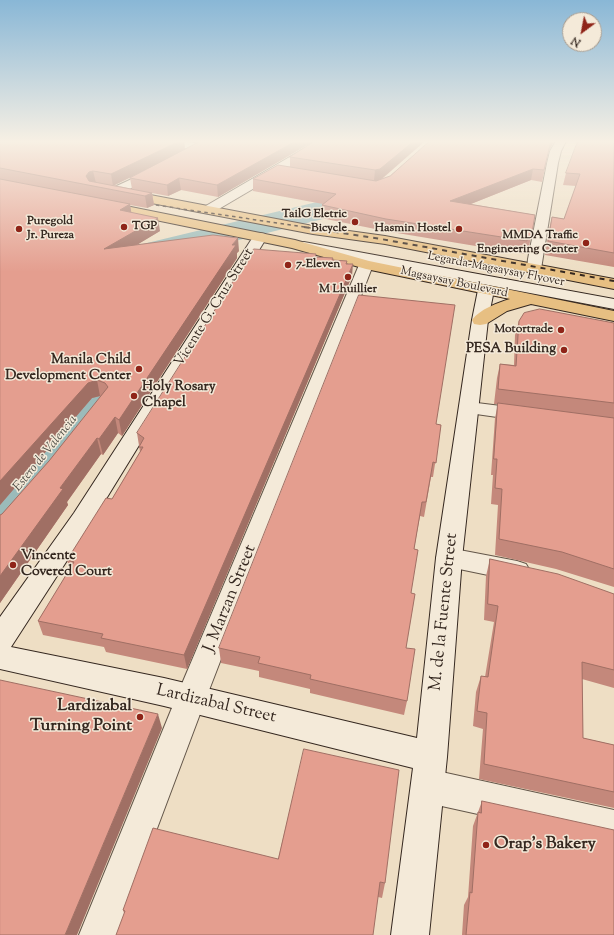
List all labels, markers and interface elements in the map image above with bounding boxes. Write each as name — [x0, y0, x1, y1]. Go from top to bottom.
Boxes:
north arrow — [562, 12, 602, 52]
text: N — [568, 32, 584, 50]
place label: TailG Eletric Bicycle — [282, 208, 347, 236]
place label: Puregold Jr. Pureza — [27, 215, 74, 243]
marker: TailG Eletric Bicycle — [350, 217, 360, 227]
place label: TGP — [132, 220, 157, 234]
marker: TGP — [119, 222, 129, 232]
place label: Hasmin Hostel — [375, 222, 451, 236]
marker: Puregold Jr. Pureza — [14, 224, 24, 234]
marker: Hasmin Hostel — [454, 224, 464, 234]
place label: MMDA Traffic Engineering Center — [477, 229, 578, 257]
marker: MMDA Traffic Engineering Center — [581, 238, 591, 248]
street label: Vicente G. Cruz Street — [172, 246, 258, 370]
street label: Legarda-Magsaysay Flyover — [426, 250, 566, 290]
place label: 7-Eleven — [296, 258, 340, 272]
marker: 7-Eleven — [283, 260, 293, 270]
street label: Magsaysay Boulevard — [399, 265, 509, 301]
marker: M Lhuillier — [343, 272, 353, 282]
place label: M Lhuillier — [319, 283, 377, 297]
place label: Motortrade — [494, 323, 553, 337]
marker: Motortrade — [556, 325, 566, 335]
place label: PESA Building — [466, 342, 556, 358]
marker: PESA Building — [559, 345, 569, 355]
place label: Manila Child Development Center — [5, 353, 131, 386]
marker: Manila Child Development Center — [134, 364, 144, 374]
place label: Holy Rosary Chapel — [142, 380, 216, 412]
marker: Holy Rosary Chapel — [129, 391, 139, 401]
water label: Estero de Valencia — [11, 413, 81, 495]
street label: M. de la Fuente Street — [427, 532, 463, 692]
street label: J. Marzan Street — [200, 542, 262, 656]
place label: Vincente Covered Court — [21, 549, 112, 582]
marker: Vincente Covered Court — [8, 560, 18, 570]
street label: Lardizabal Street — [154, 681, 278, 729]
place label: Lardizabal Turning Point — [30, 697, 132, 737]
marker: Lardizabal Turning Point — [135, 712, 145, 722]
place label: Orap's Bakery — [494, 835, 596, 855]
marker: Orap's Bakery — [481, 840, 491, 850]

